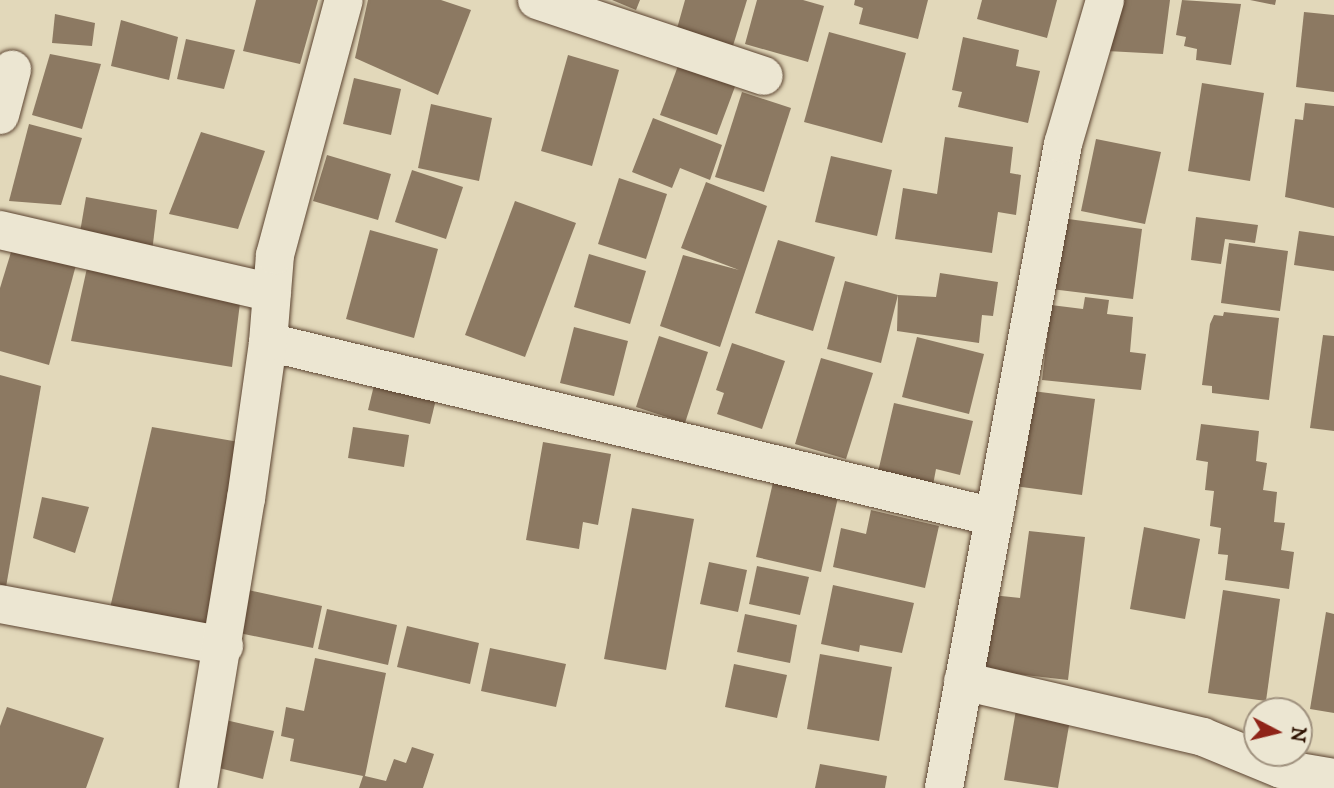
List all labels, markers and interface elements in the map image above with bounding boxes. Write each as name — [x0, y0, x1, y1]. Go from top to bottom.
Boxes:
north arrow — [1243, 697, 1313, 767]
text: N — [1285, 725, 1310, 744]

